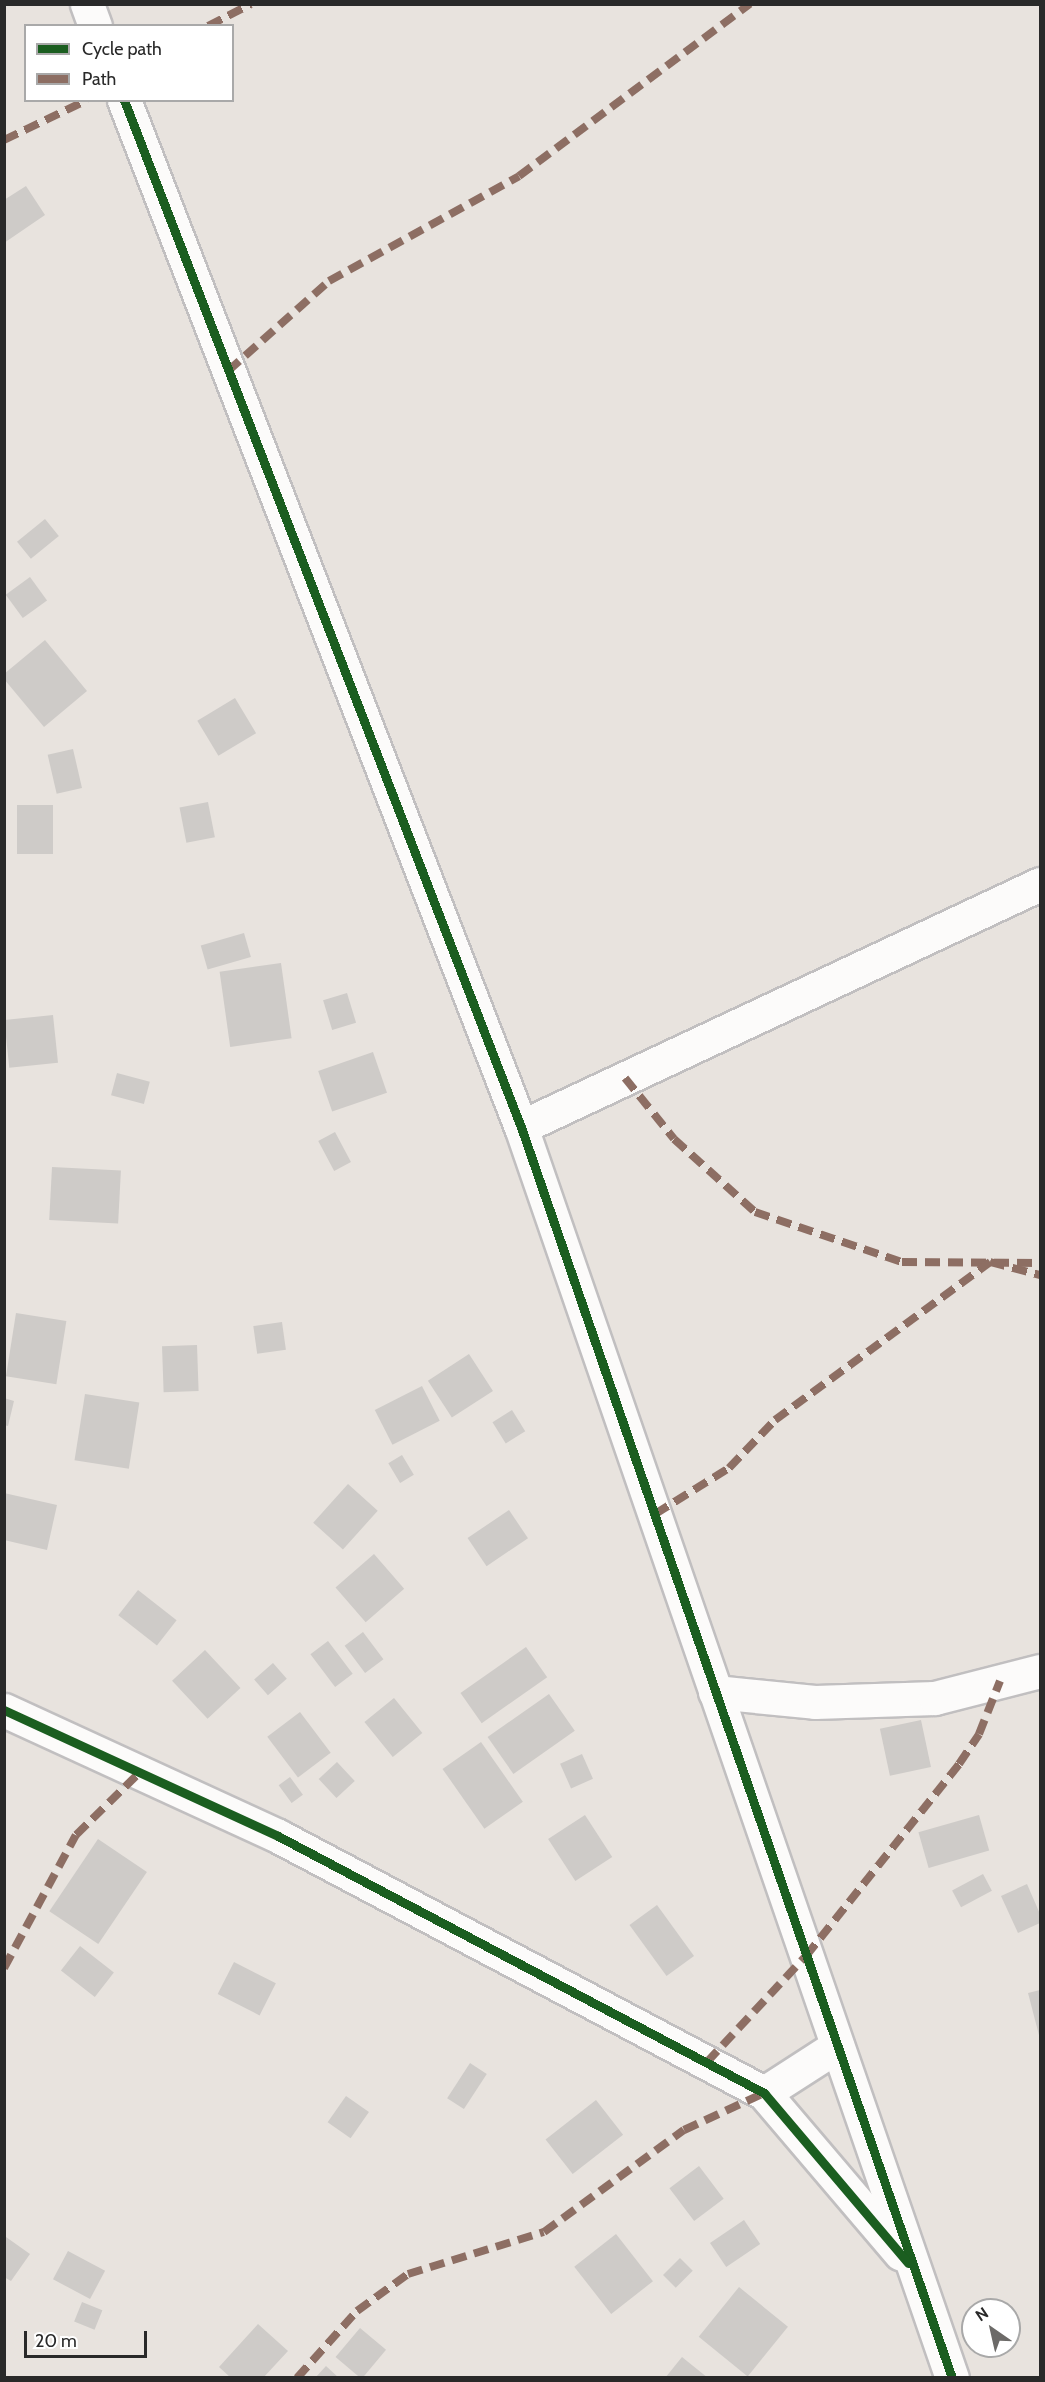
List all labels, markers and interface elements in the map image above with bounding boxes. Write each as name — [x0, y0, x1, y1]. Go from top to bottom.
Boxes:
legend — [24, 24, 234, 102]
text: Cycle path — [82, 38, 162, 60]
text: Path — [82, 68, 116, 90]
north arrow — [961, 2298, 1021, 2358]
text: N — [972, 2303, 992, 2325]
scale bar — [27, 2319, 150, 2357]
text: 20 m — [35, 2330, 77, 2352]

